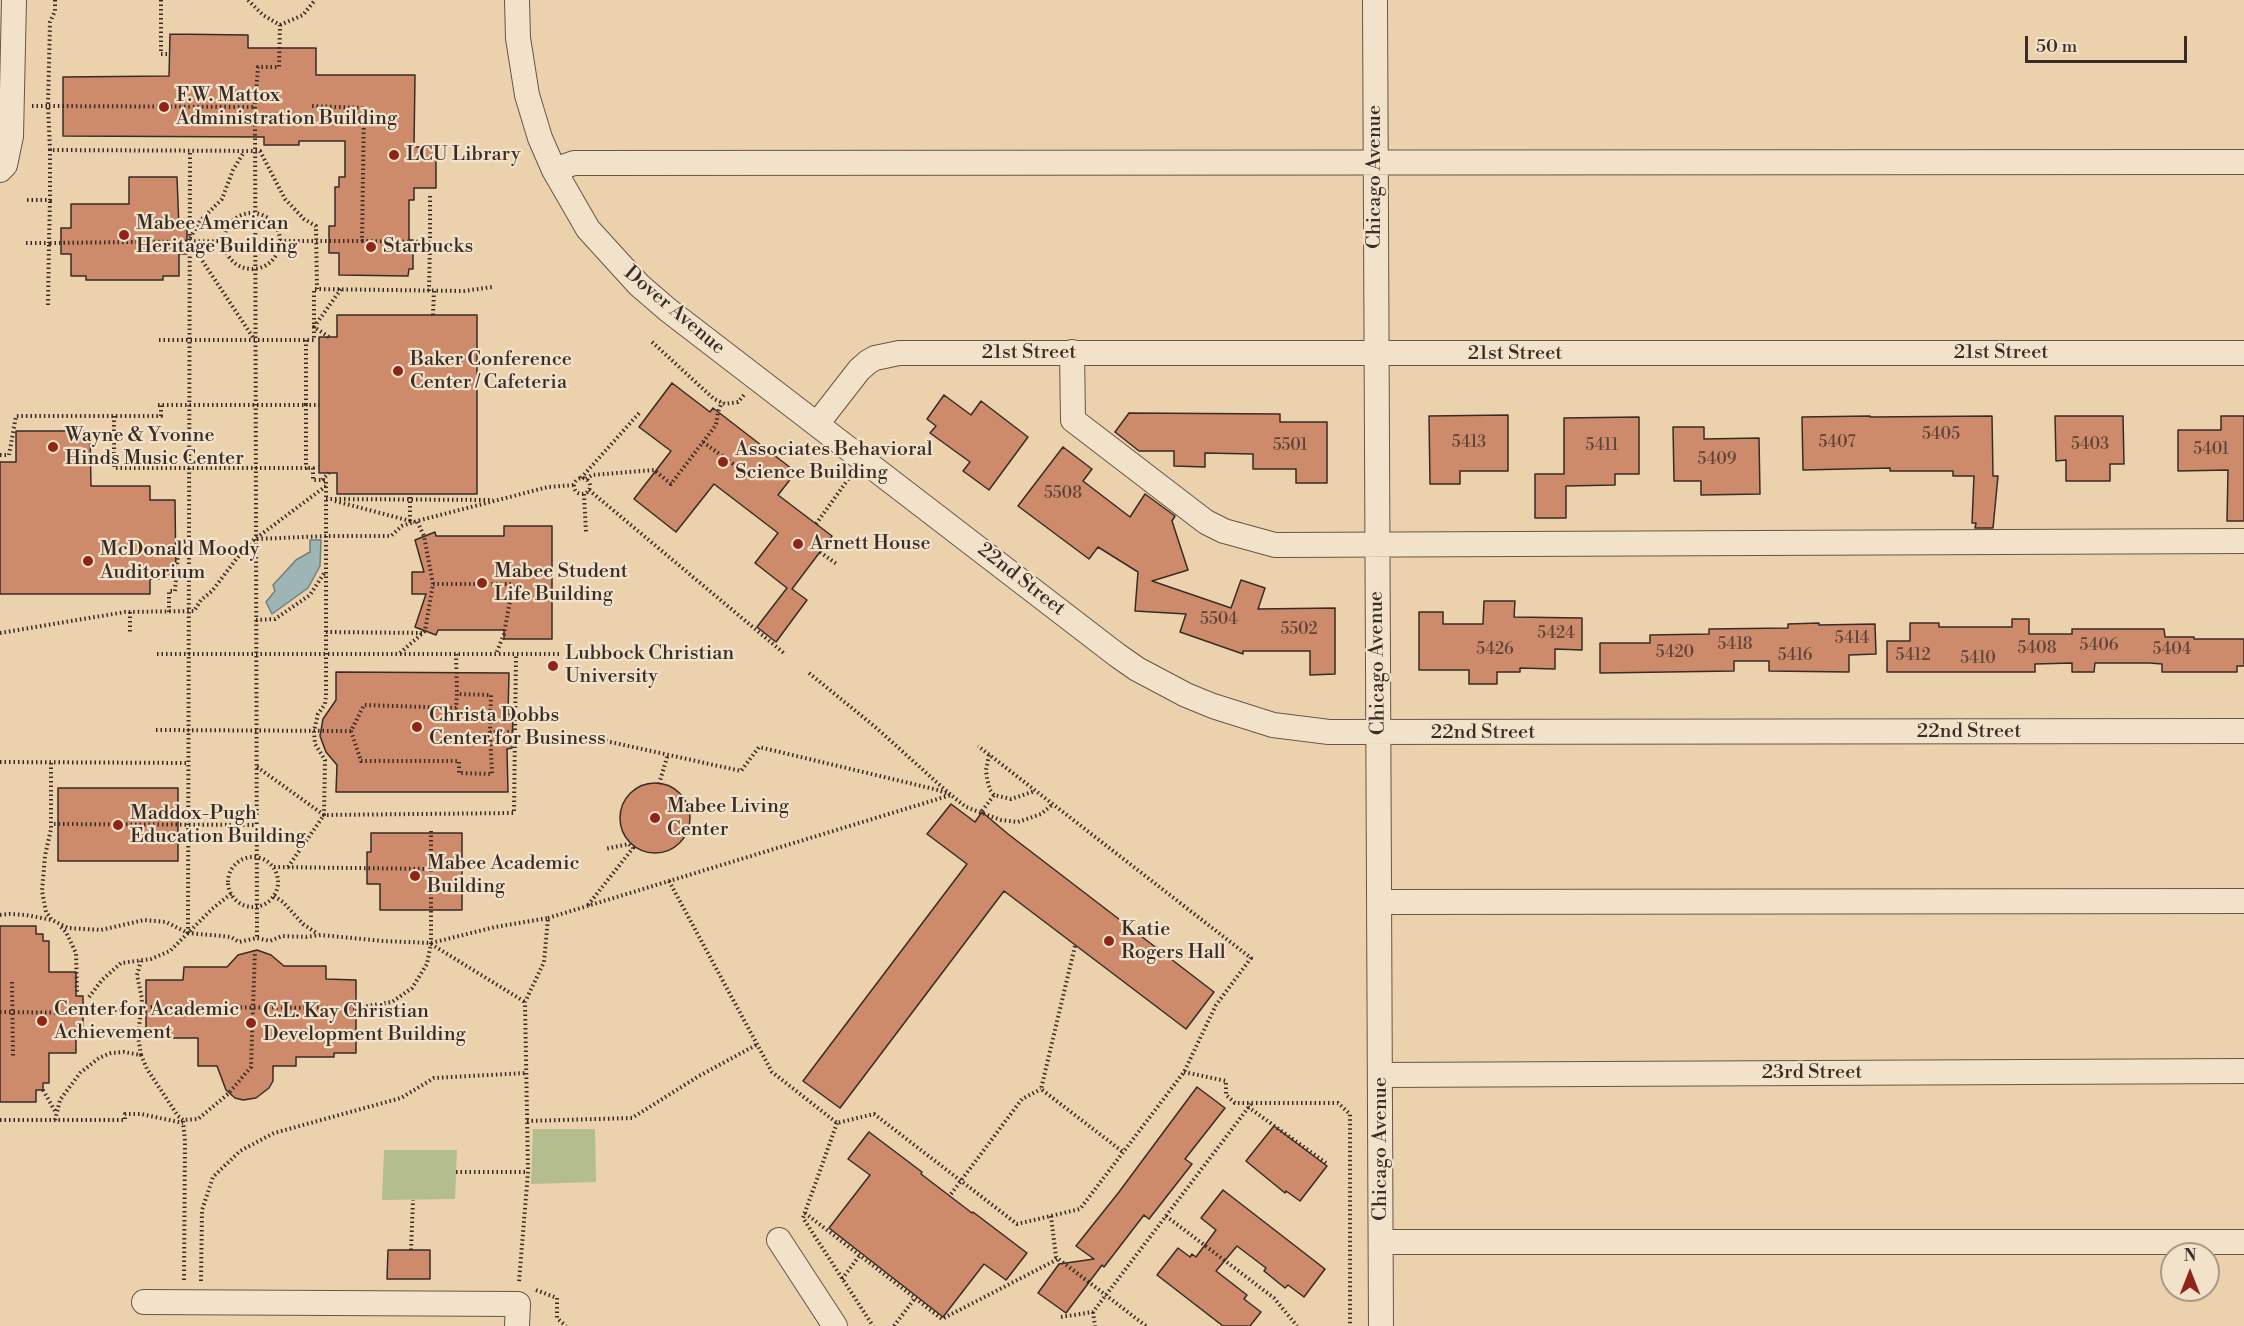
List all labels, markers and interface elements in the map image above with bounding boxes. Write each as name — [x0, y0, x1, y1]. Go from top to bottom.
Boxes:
scale bar — [2028, 24, 2190, 62]
text: 50 m — [2036, 35, 2077, 58]
place label: F.W. Mattox Administration Building — [176, 84, 397, 131]
marker: F.W. Mattox Administration Building — [157, 100, 171, 114]
street label: Chicago Avenue — [1363, 105, 1387, 249]
place label: LCU Library — [406, 143, 521, 167]
marker: LCU Library — [387, 148, 401, 162]
place label: Mabee American Heritage Building — [136, 212, 298, 259]
marker: Mabee American Heritage Building — [117, 228, 131, 242]
place label: Starbucks — [383, 235, 473, 259]
marker: Starbucks — [364, 240, 378, 254]
street label: Dover Avenue — [618, 262, 730, 360]
street label: 21st Street — [982, 341, 1076, 365]
street label: 21st Street — [1954, 341, 2048, 365]
street label: 21st Street — [1468, 342, 1562, 366]
place label: Baker Conference Center / Cafeteria — [410, 348, 572, 395]
marker: Baker Conference Center / Cafeteria — [391, 364, 405, 378]
place label: Wayne & Yvonne Hinds Music Center — [65, 424, 244, 471]
house number: 5405 — [1922, 425, 1960, 445]
house number: 5413 — [1452, 433, 1486, 453]
house number: 5407 — [1818, 433, 1856, 453]
house number: 5403 — [2071, 435, 2109, 455]
house number: 5501 — [1273, 436, 1307, 456]
house number: 5411 — [1586, 436, 1618, 456]
place label: Associates Behavioral Science Building — [735, 438, 933, 485]
marker: Wayne & Yvonne Hinds Music Center — [46, 440, 60, 454]
house number: 5401 — [2193, 440, 2229, 460]
house number: 5409 — [1698, 450, 1736, 470]
marker: Associates Behavioral Science Building — [716, 455, 730, 469]
house number: 5508 — [1044, 484, 1082, 504]
place label: Arnett House — [810, 532, 930, 556]
marker: Arnett House — [791, 537, 805, 551]
place label: McDonald Moody Auditorium — [100, 538, 259, 585]
street label: 22nd Street — [972, 538, 1070, 622]
marker: McDonald Moody Auditorium — [81, 554, 95, 568]
place label: Mabee Student Life Building — [494, 560, 628, 607]
marker: Mabee Student Life Building — [475, 576, 489, 590]
street label: Chicago Avenue — [1365, 591, 1391, 735]
house number: 5504 — [1200, 610, 1238, 630]
house number: 5502 — [1280, 620, 1318, 640]
house number: 5424 — [1537, 624, 1575, 644]
house number: 5414 — [1835, 629, 1869, 649]
house number: 5418 — [1717, 635, 1753, 655]
house number: 5406 — [2080, 636, 2118, 656]
house number: 5408 — [2017, 639, 2057, 659]
house number: 5426 — [1476, 640, 1514, 660]
house number: 5404 — [2153, 640, 2191, 660]
place label: Lubbock Christian University — [565, 642, 734, 689]
house number: 5420 — [1656, 643, 1694, 663]
house number: 5416 — [1778, 646, 1812, 666]
house number: 5412 — [1896, 646, 1930, 666]
house number: 5410 — [1960, 649, 1996, 669]
marker: Lubbock Christian University — [546, 659, 560, 673]
place label: Christa Dobbs Center for Business — [429, 704, 606, 751]
marker: Christa Dobbs Center for Business — [410, 720, 424, 734]
street label: 22nd Street — [1917, 720, 2021, 744]
street label: 22nd Street — [1431, 721, 1535, 745]
place label: Mabee Living Center — [667, 795, 789, 842]
place label: Maddox-Pugh Education Building — [130, 802, 306, 849]
marker: Mabee Living Center — [648, 811, 662, 825]
marker: Maddox-Pugh Education Building — [111, 818, 125, 832]
place label: Mabee Academic Building — [427, 852, 580, 899]
marker: Mabee Academic Building — [408, 869, 422, 883]
place label: Katie Rogers Hall — [1121, 918, 1226, 965]
marker: Katie Rogers Hall — [1102, 934, 1116, 948]
place label: Center for Academic Achievement — [54, 998, 239, 1045]
place label: C.L. Kay Christian Development Building — [263, 1000, 466, 1047]
marker: Center for Academic Achievement — [35, 1014, 49, 1028]
marker: C.L. Kay Christian Development Building — [244, 1016, 258, 1030]
street label: 23rd Street — [1762, 1061, 1862, 1085]
street label: Chicago Avenue — [1369, 1077, 1393, 1221]
north arrow — [2160, 1242, 2220, 1302]
text: N — [2184, 1246, 2196, 1266]

